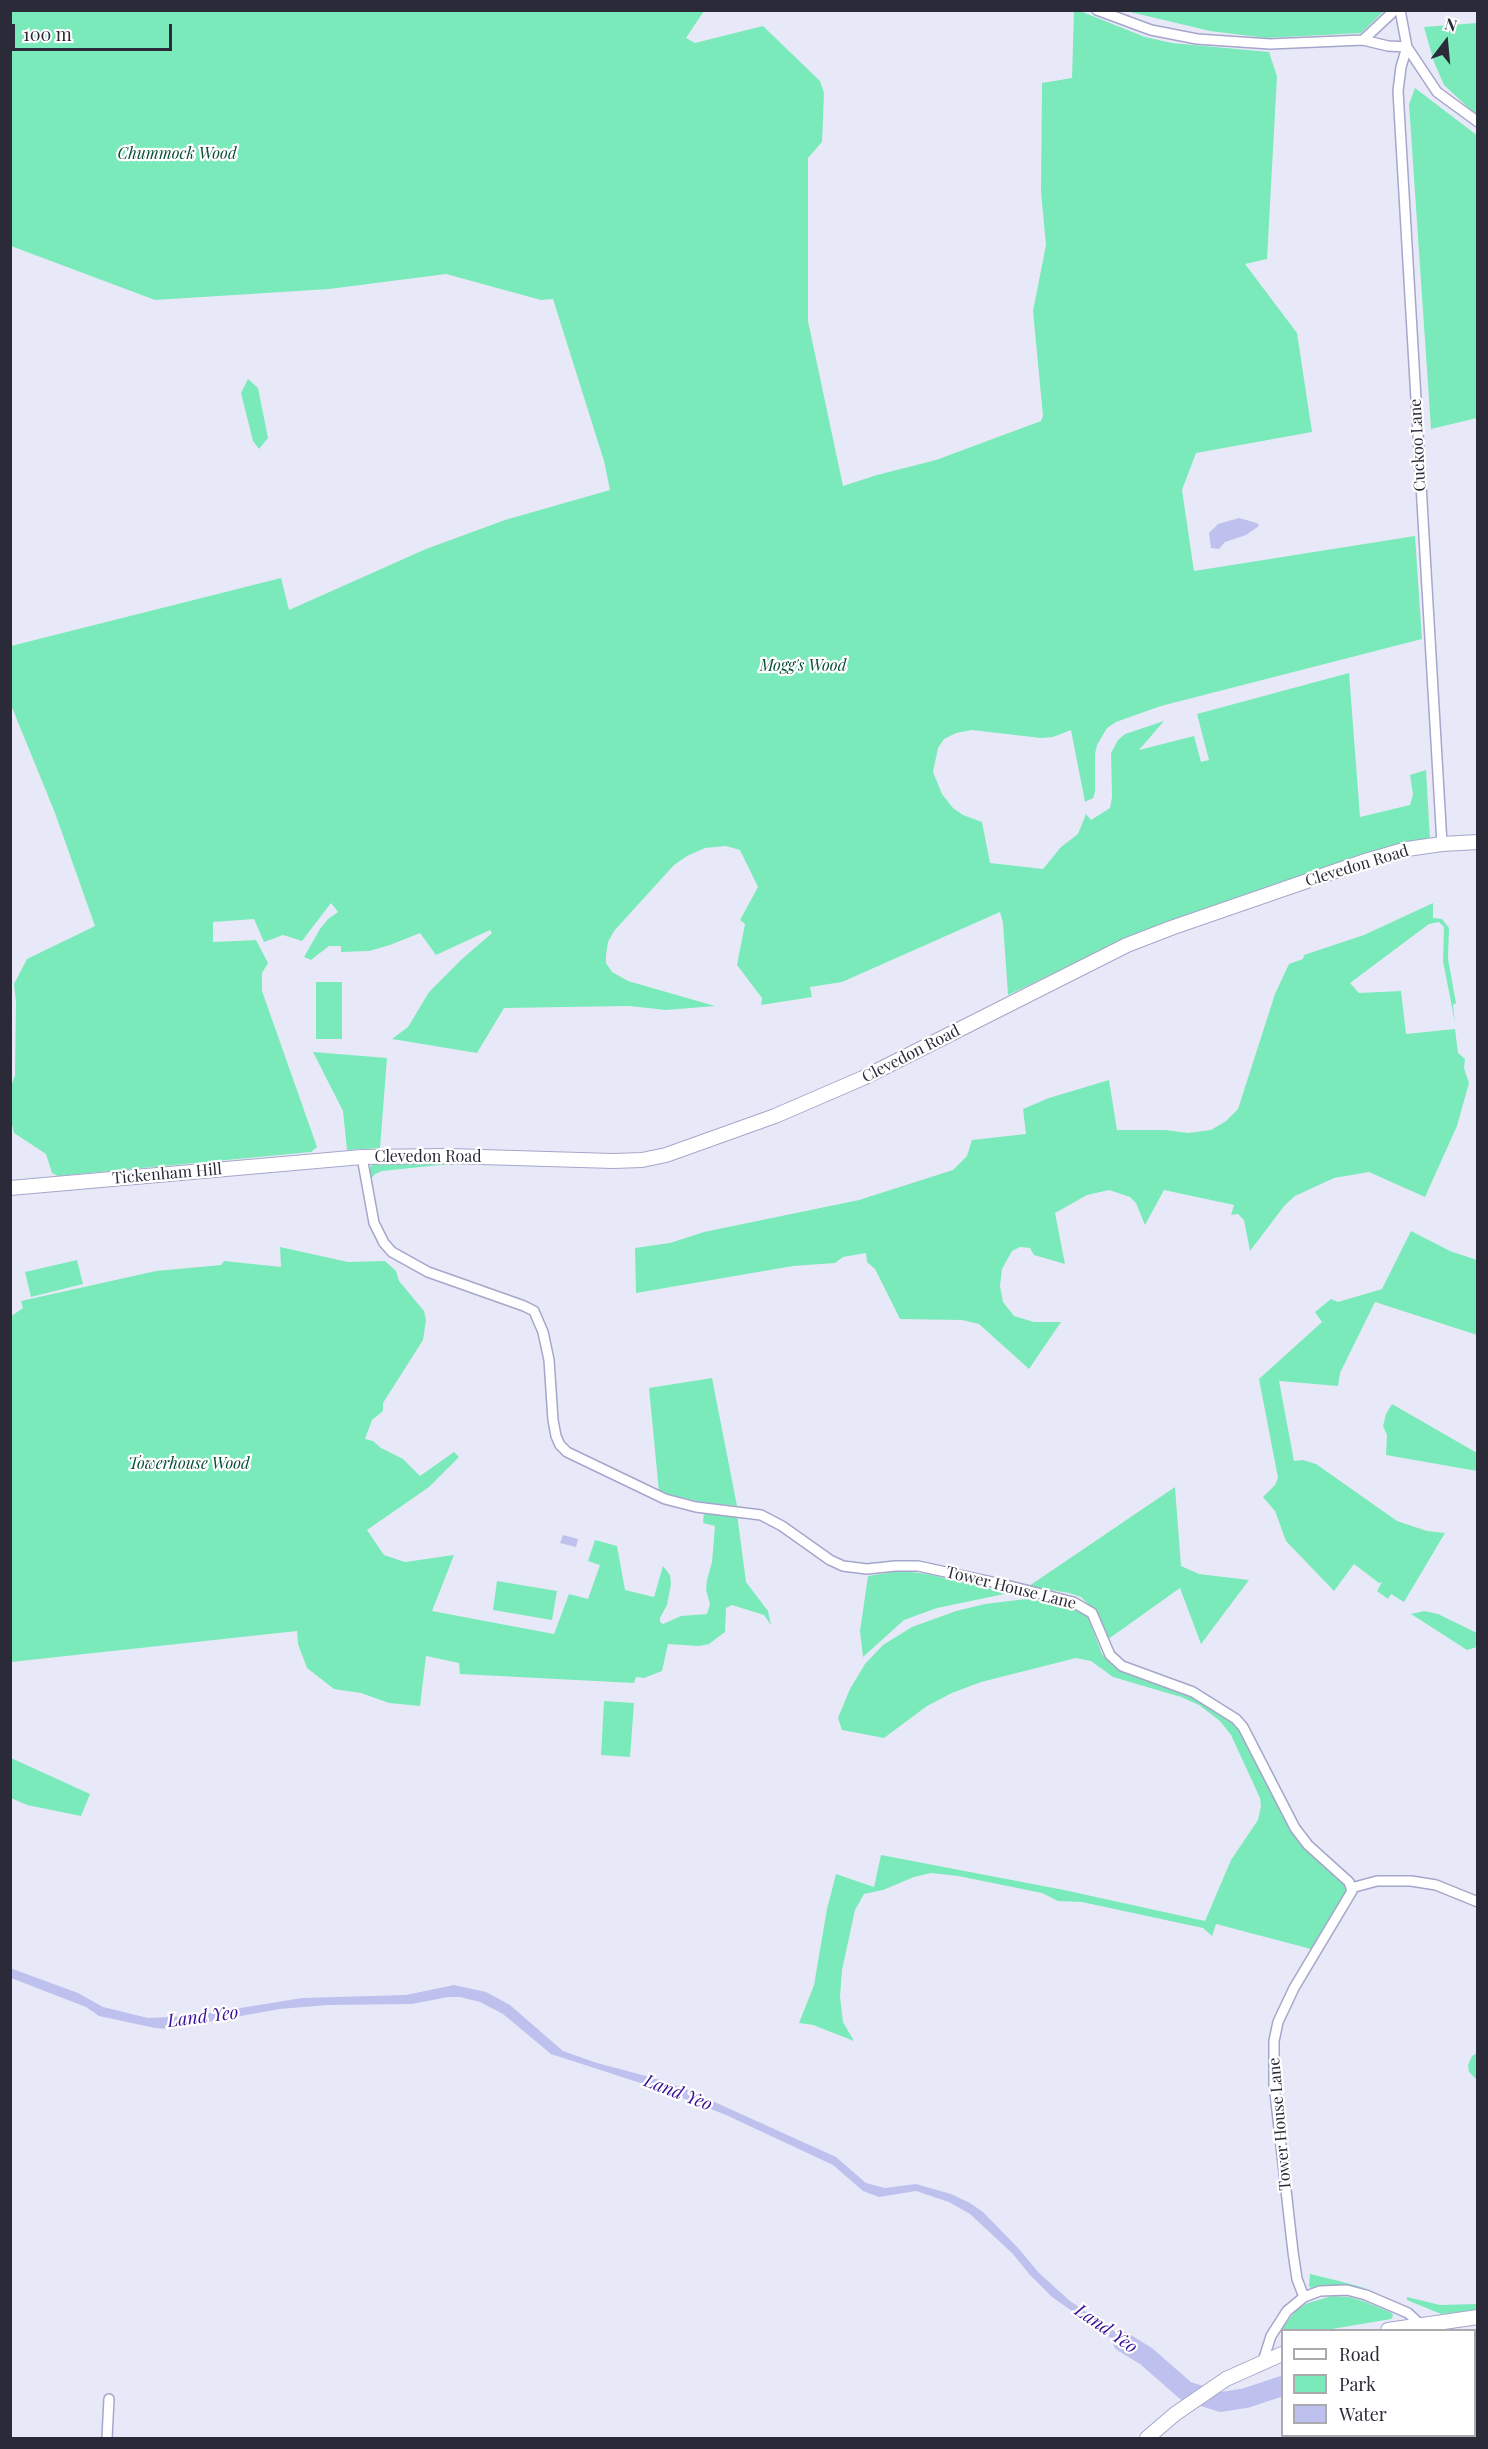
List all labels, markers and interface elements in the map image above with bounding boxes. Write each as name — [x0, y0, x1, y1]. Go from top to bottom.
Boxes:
scale bar — [15, 12, 176, 50]
north arrow — [1416, 12, 1476, 72]
text: N — [1443, 13, 1460, 36]
text: 100 m — [23, 22, 72, 46]
park label: Chummock Wood — [117, 144, 237, 164]
street label: Cuckoo Lane — [1406, 398, 1430, 492]
park label: Mogg's Wood — [760, 656, 846, 676]
street label: Clevedon Road — [1303, 841, 1411, 891]
street label: Clevedon Road — [859, 1021, 963, 1087]
street label: Clevedon Road — [374, 1147, 482, 1167]
street label: Tickenham Hill — [111, 1160, 223, 1188]
park label: Towerhouse Wood — [128, 1454, 250, 1474]
street label: Tower House Lane — [944, 1563, 1078, 1613]
water label: Land Yeo — [166, 2002, 240, 2032]
street label: Tower House Lane — [1265, 2057, 1295, 2191]
water label: Land Yeo — [641, 2070, 715, 2116]
water label: Land Yeo — [1071, 2300, 1141, 2358]
legend — [1281, 2329, 1476, 2437]
text: Road — [1339, 2342, 1380, 2366]
text: Park — [1339, 2372, 1376, 2396]
text: Water — [1339, 2402, 1387, 2426]

